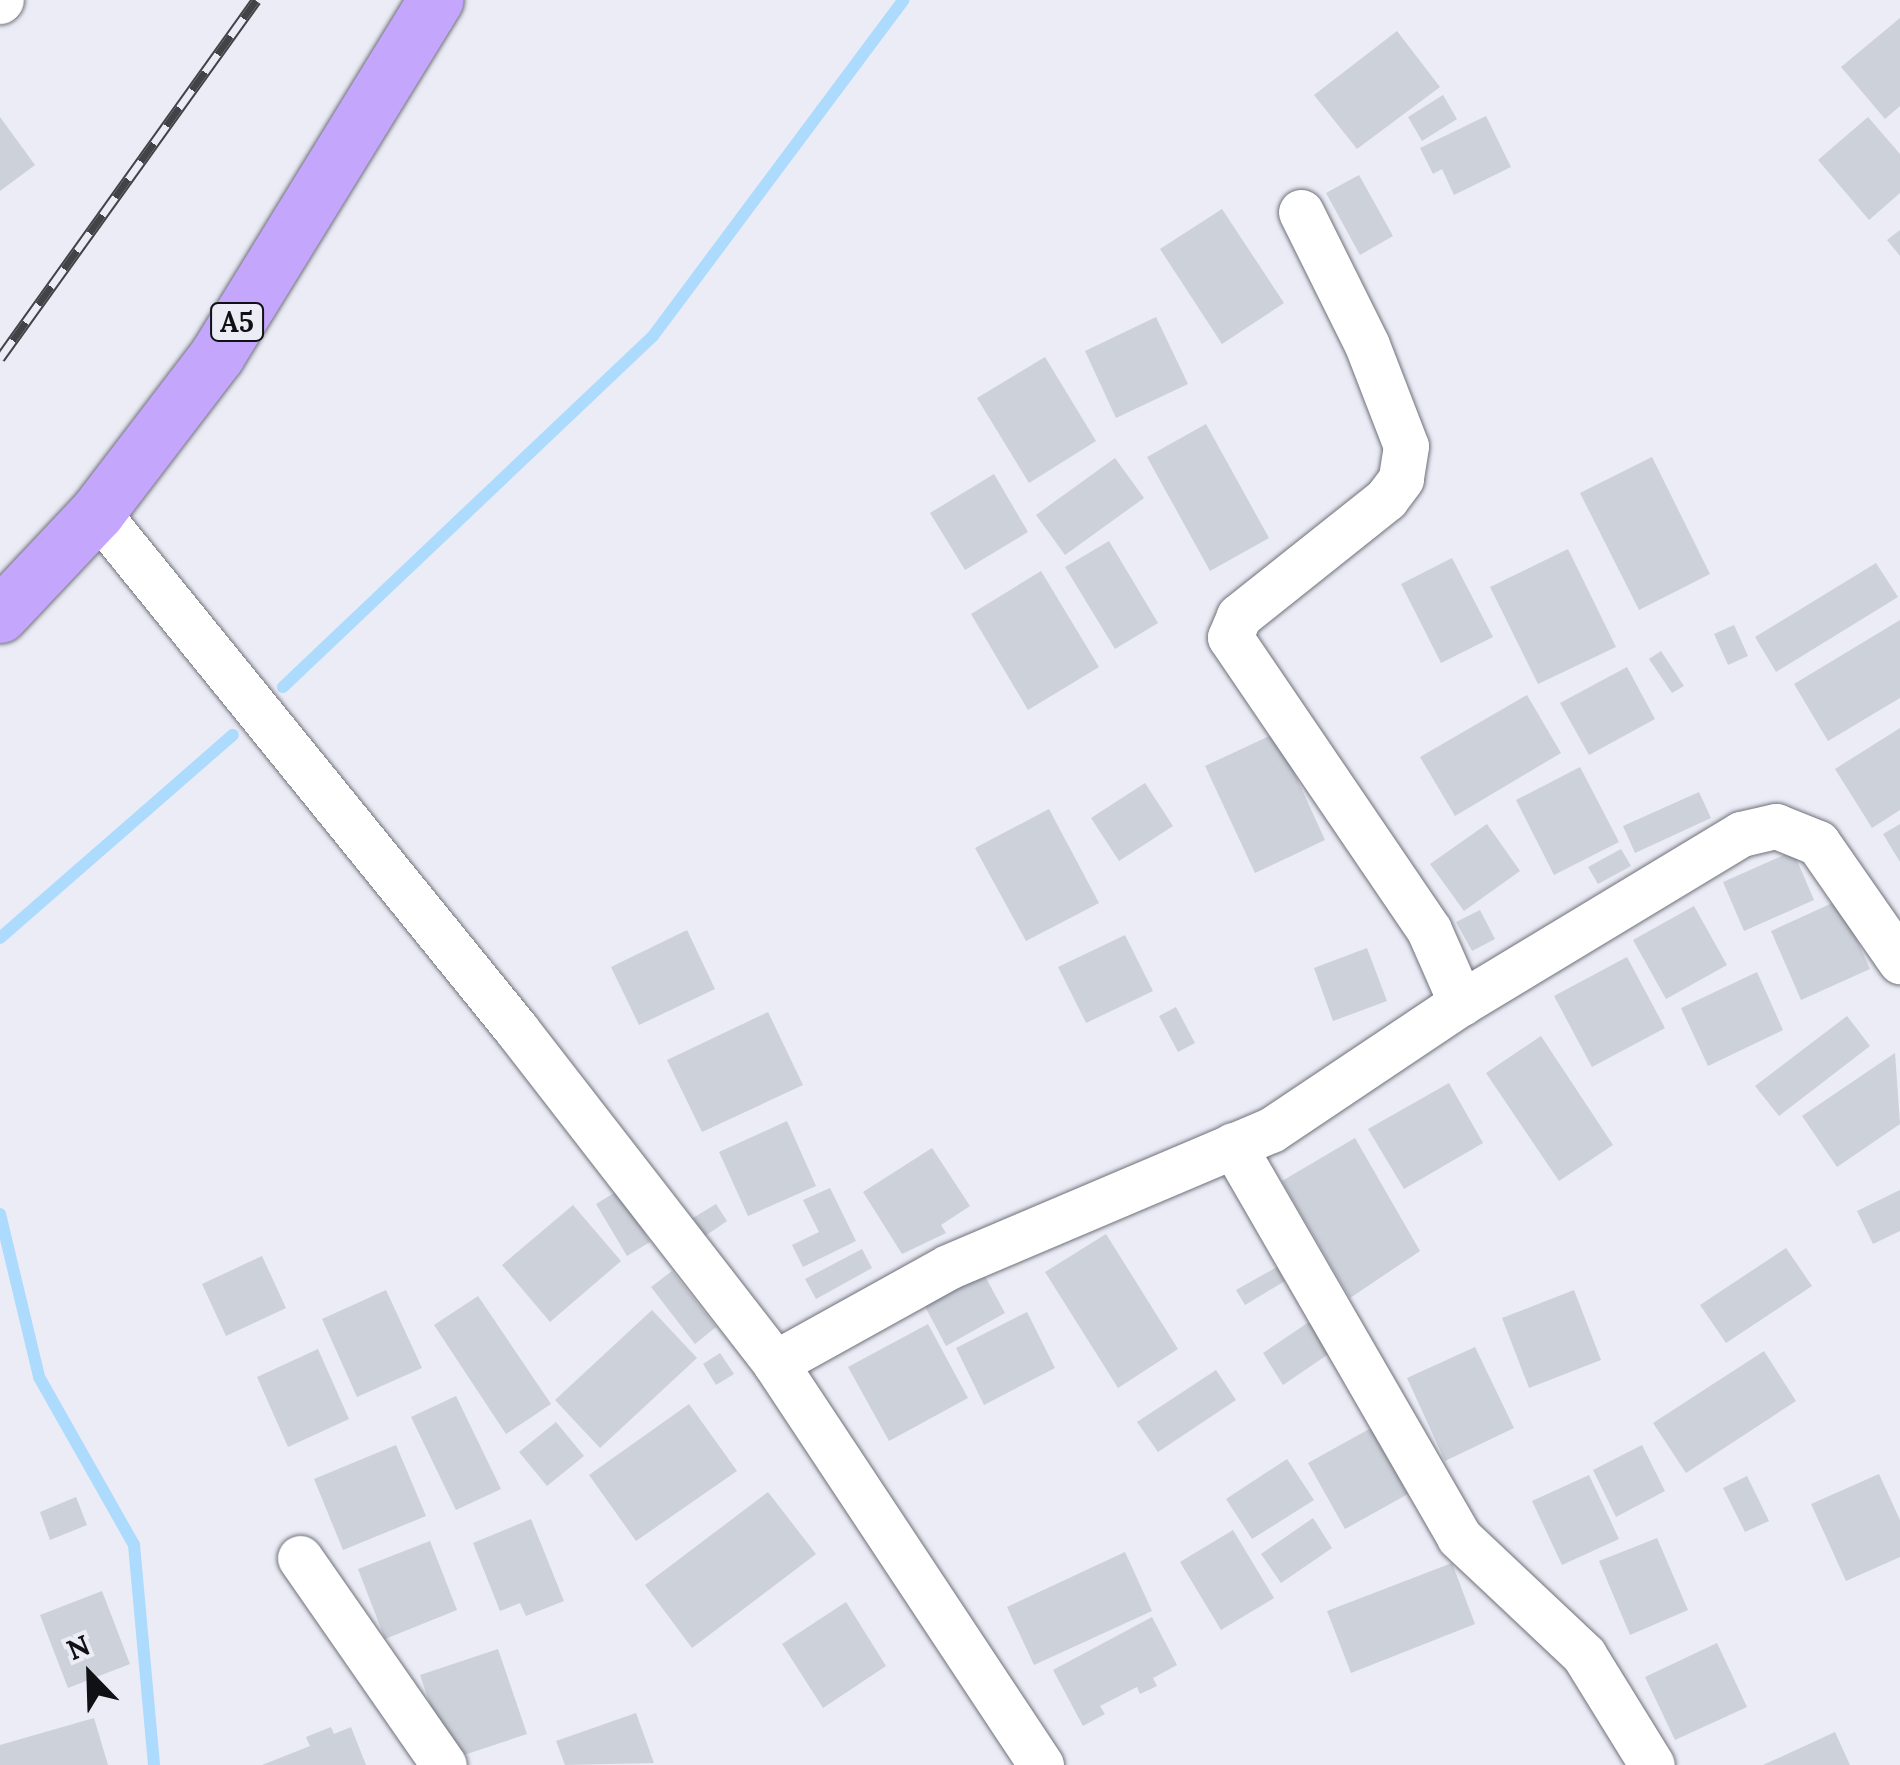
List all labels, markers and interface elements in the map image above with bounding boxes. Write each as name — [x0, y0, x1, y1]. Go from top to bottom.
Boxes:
road number: A5 — [210, 299, 264, 345]
north arrow — [40, 1625, 140, 1725]
text: N — [61, 1627, 95, 1668]

